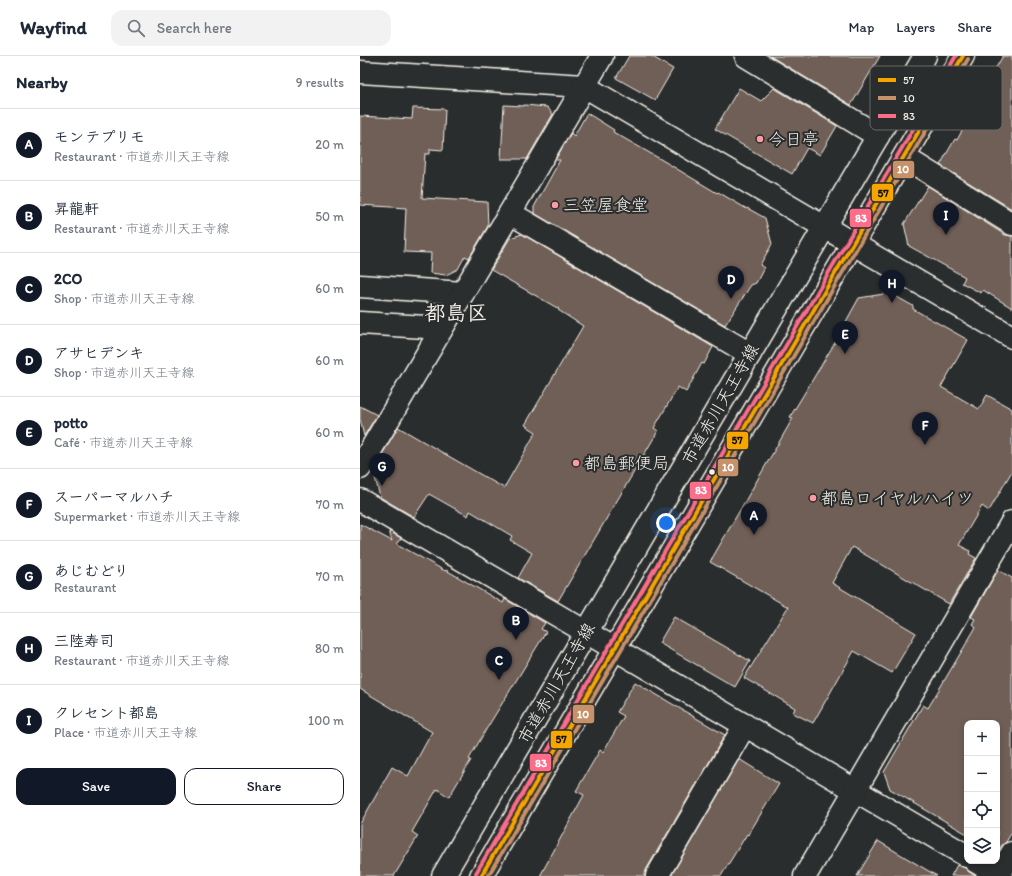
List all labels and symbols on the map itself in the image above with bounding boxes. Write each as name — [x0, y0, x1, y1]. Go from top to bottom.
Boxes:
legend — [870, 66, 1002, 130]
text: 57 — [903, 74, 915, 87]
text: 10 — [903, 92, 915, 105]
text: 83 — [903, 110, 915, 123]
place label: 今日亭 — [768, 129, 819, 149]
marker: 今日亭 — [755, 134, 765, 144]
line badge: 10 — [892, 160, 915, 179]
text: 10 — [897, 163, 909, 176]
line badge: 57 — [871, 183, 894, 202]
text: 57 — [877, 187, 889, 200]
place label: 三笠屋食堂 — [563, 195, 648, 215]
marker: 三笠屋食堂 — [550, 200, 560, 210]
pin: I — [933, 202, 959, 235]
line badge: 83 — [849, 208, 872, 228]
text: 83 — [855, 212, 867, 225]
pin: D — [718, 266, 744, 299]
pin: H — [879, 270, 905, 303]
district label: 都島区 — [425, 300, 488, 325]
pin: E — [832, 321, 858, 354]
street label: 市道赤川天王寺線 — [677, 340, 763, 468]
pin: F — [912, 412, 938, 445]
line badge: 57 — [726, 431, 749, 450]
text: 57 — [731, 434, 743, 447]
pin: G — [369, 453, 395, 486]
place label: 都島郵便局 — [584, 453, 669, 473]
marker: 都島郵便局 — [571, 458, 581, 468]
line badge: 10 — [717, 458, 739, 477]
text: 10 — [722, 461, 734, 474]
unlabelled marker — [707, 467, 717, 477]
line badge: 83 — [689, 481, 712, 500]
text: 83 — [695, 484, 707, 497]
place label: 都島ロイヤルハイツ — [821, 488, 974, 508]
marker: 都島ロイヤルハイツ — [808, 493, 818, 503]
pin: A — [741, 502, 767, 535]
your location — [656, 513, 676, 533]
pin: B — [503, 607, 529, 640]
street label: 市道赤川天王寺線 — [513, 619, 599, 747]
pin: C — [486, 647, 512, 680]
line badge: 10 — [572, 704, 595, 724]
text: 10 — [577, 708, 589, 721]
line badge: 57 — [550, 730, 573, 749]
text: 57 — [555, 733, 567, 746]
line badge: 83 — [529, 753, 552, 772]
text: 83 — [535, 757, 547, 770]

